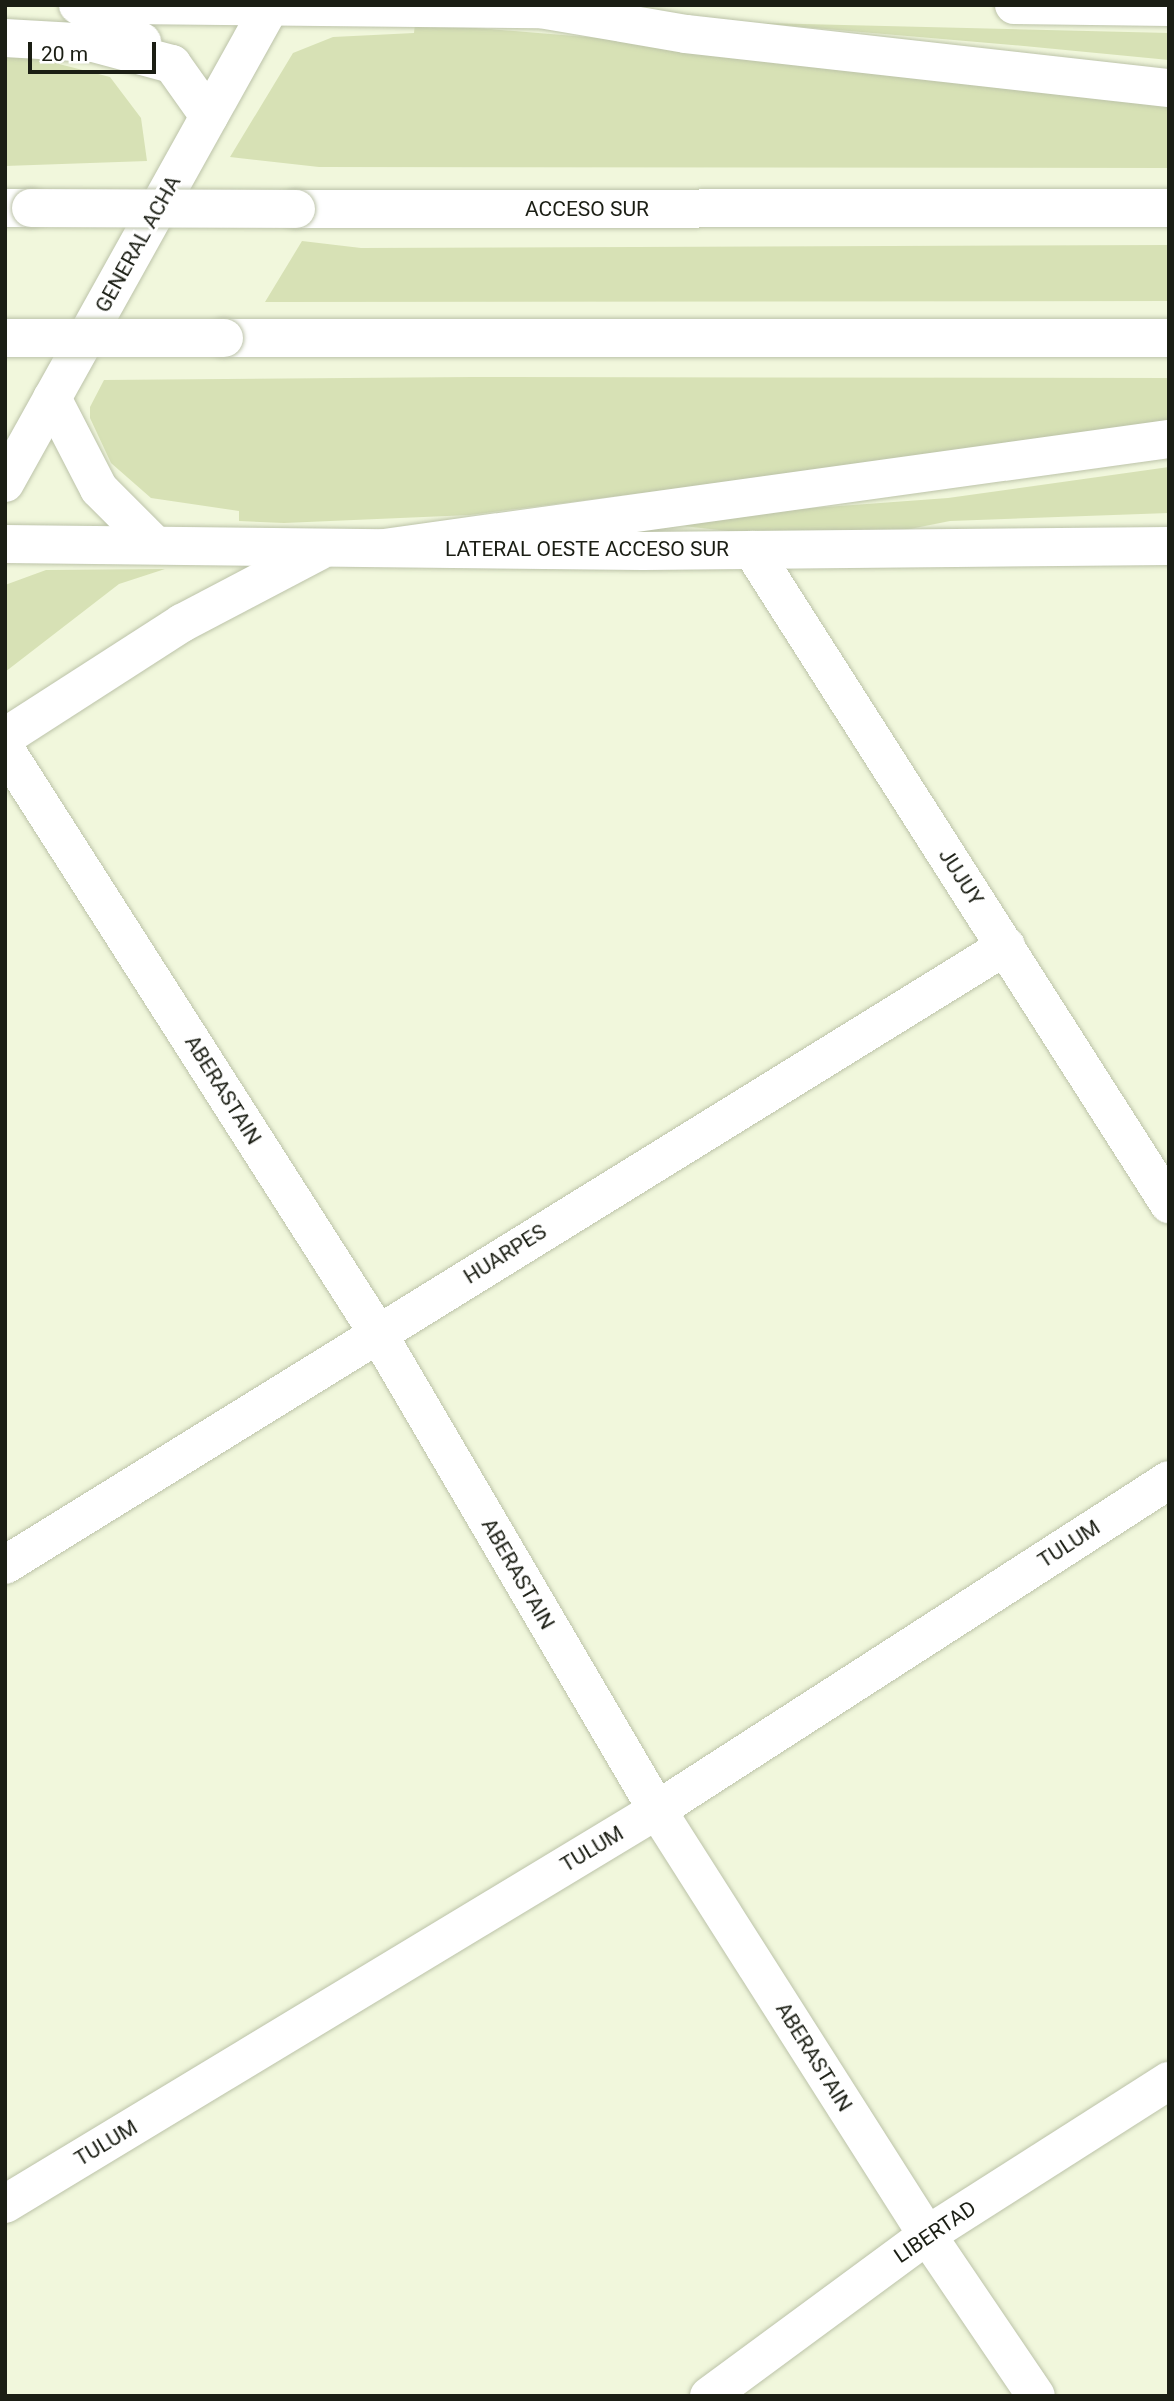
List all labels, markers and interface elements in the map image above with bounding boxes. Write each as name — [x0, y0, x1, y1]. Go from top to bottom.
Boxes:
scale bar — [32, 28, 159, 72]
text: 20 m — [41, 42, 88, 66]
street label: GENERAL ACHA — [90, 171, 186, 317]
street label: ACCESO SUR — [525, 196, 649, 222]
street label: LATERAL OESTE ACCESO SUR — [445, 536, 729, 562]
street label: JUJUY — [933, 844, 989, 910]
street label: ABERASTAIN — [179, 1031, 267, 1149]
street label: HUARPES — [459, 1219, 551, 1289]
street label: ABERASTAIN — [476, 1514, 560, 1634]
street label: TULUM — [1033, 1515, 1105, 1573]
street label: TULUM — [556, 1820, 628, 1878]
street label: ABERASTAIN — [770, 1998, 858, 2116]
street label: TULUM — [70, 2114, 142, 2172]
street label: LIBERTAD — [889, 2195, 981, 2269]

